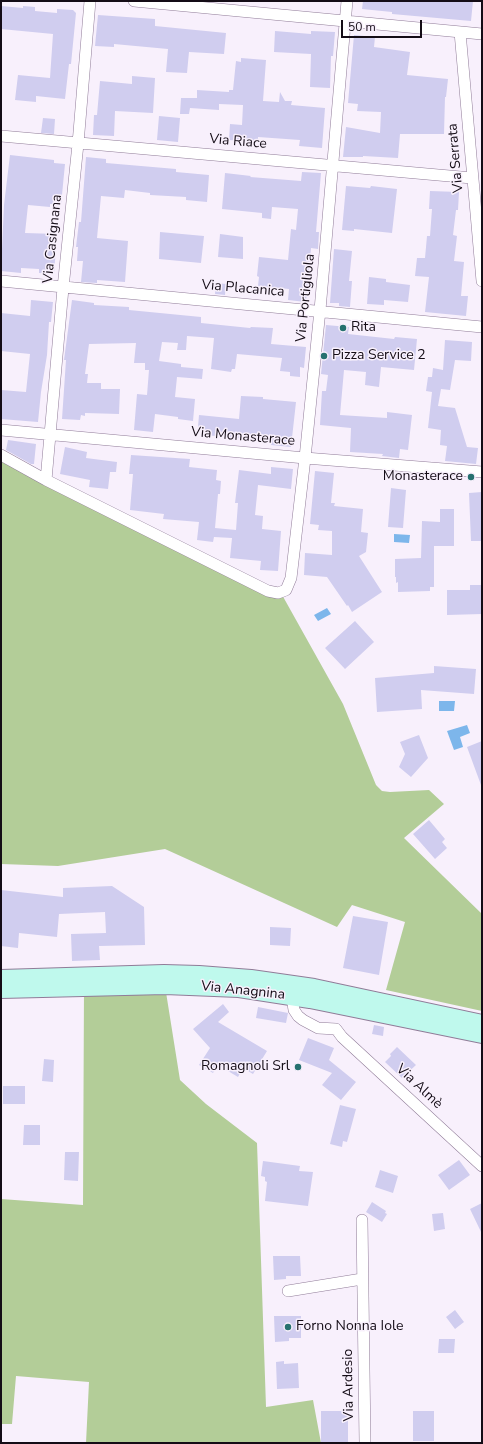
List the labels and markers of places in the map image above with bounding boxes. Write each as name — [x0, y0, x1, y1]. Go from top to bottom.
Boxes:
place label: Rita — [351, 320, 376, 336]
marker: Rita — [338, 323, 348, 333]
place label: Pizza Service 2 — [332, 348, 426, 364]
marker: Pizza Service 2 — [319, 351, 329, 361]
place label: Monasterace — [383, 469, 463, 485]
marker: Monasterace — [466, 472, 476, 482]
place label: Romagnoli Srl — [201, 1059, 290, 1075]
marker: Romagnoli Srl — [293, 1062, 303, 1072]
place label: Forno Nonna Iole — [296, 1319, 403, 1335]
marker: Forno Nonna Iole — [283, 1322, 293, 1332]

